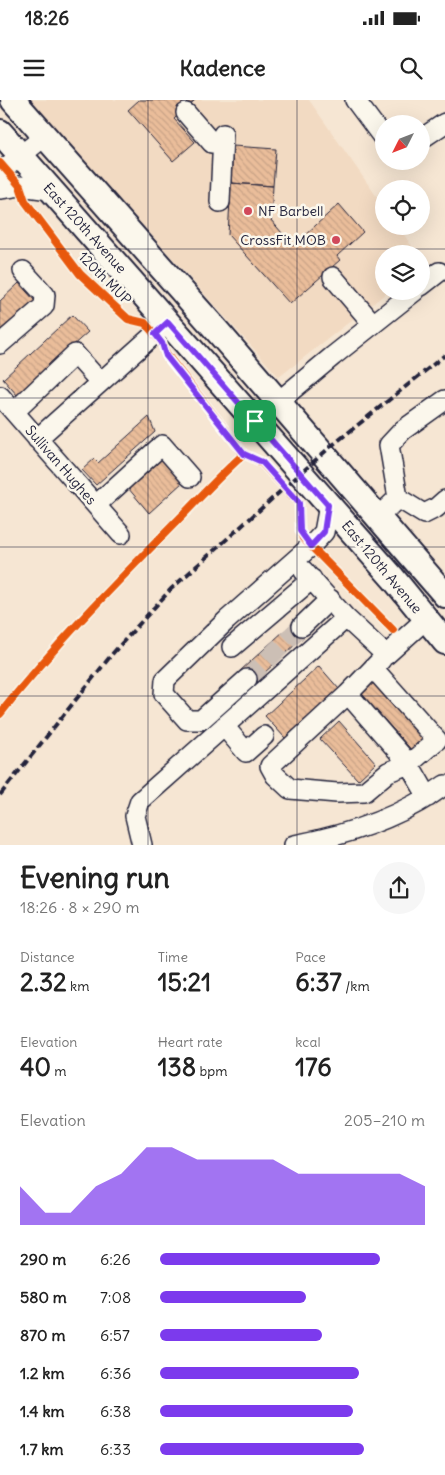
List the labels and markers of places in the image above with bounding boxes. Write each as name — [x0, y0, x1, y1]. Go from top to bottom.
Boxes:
place label: NF Barbell — [258, 202, 323, 220]
marker: NF Barbell — [242, 205, 254, 217]
place label: CrossFit MOB — [240, 231, 326, 249]
marker: CrossFit MOB — [330, 234, 342, 246]
pin — [234, 400, 276, 442]

